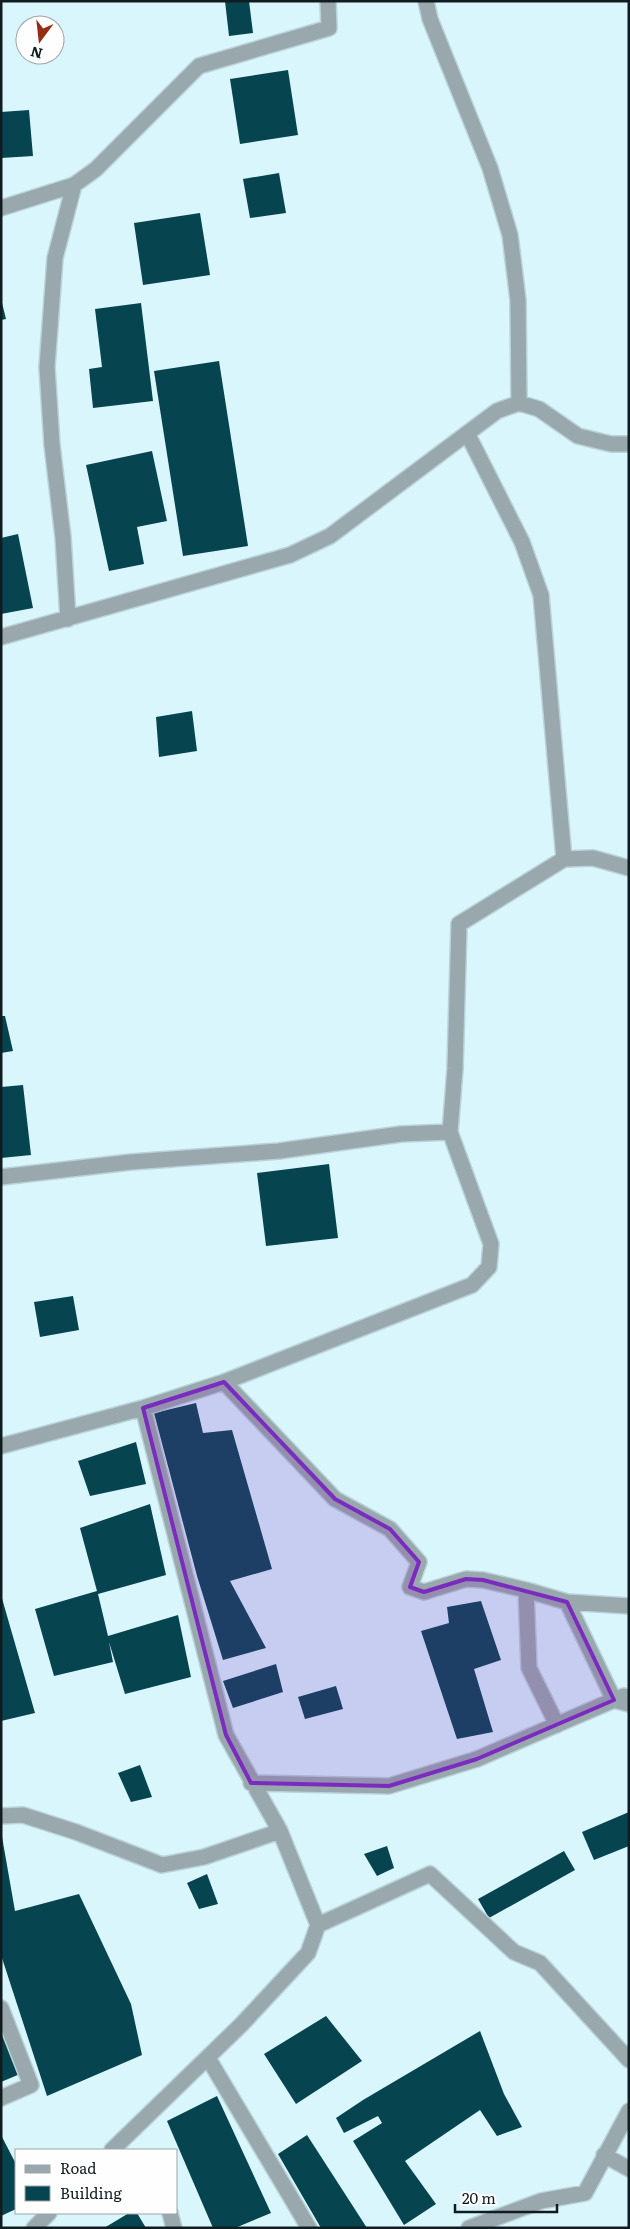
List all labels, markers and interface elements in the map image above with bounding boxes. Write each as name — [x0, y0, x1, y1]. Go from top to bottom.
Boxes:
north arrow — [15, 15, 65, 65]
text: N — [28, 42, 45, 65]
legend — [15, 2149, 178, 2214]
text: Road — [60, 2156, 96, 2179]
text: Building — [60, 2181, 122, 2204]
scale bar — [455, 2182, 558, 2214]
text: 20 m — [462, 2186, 496, 2209]

